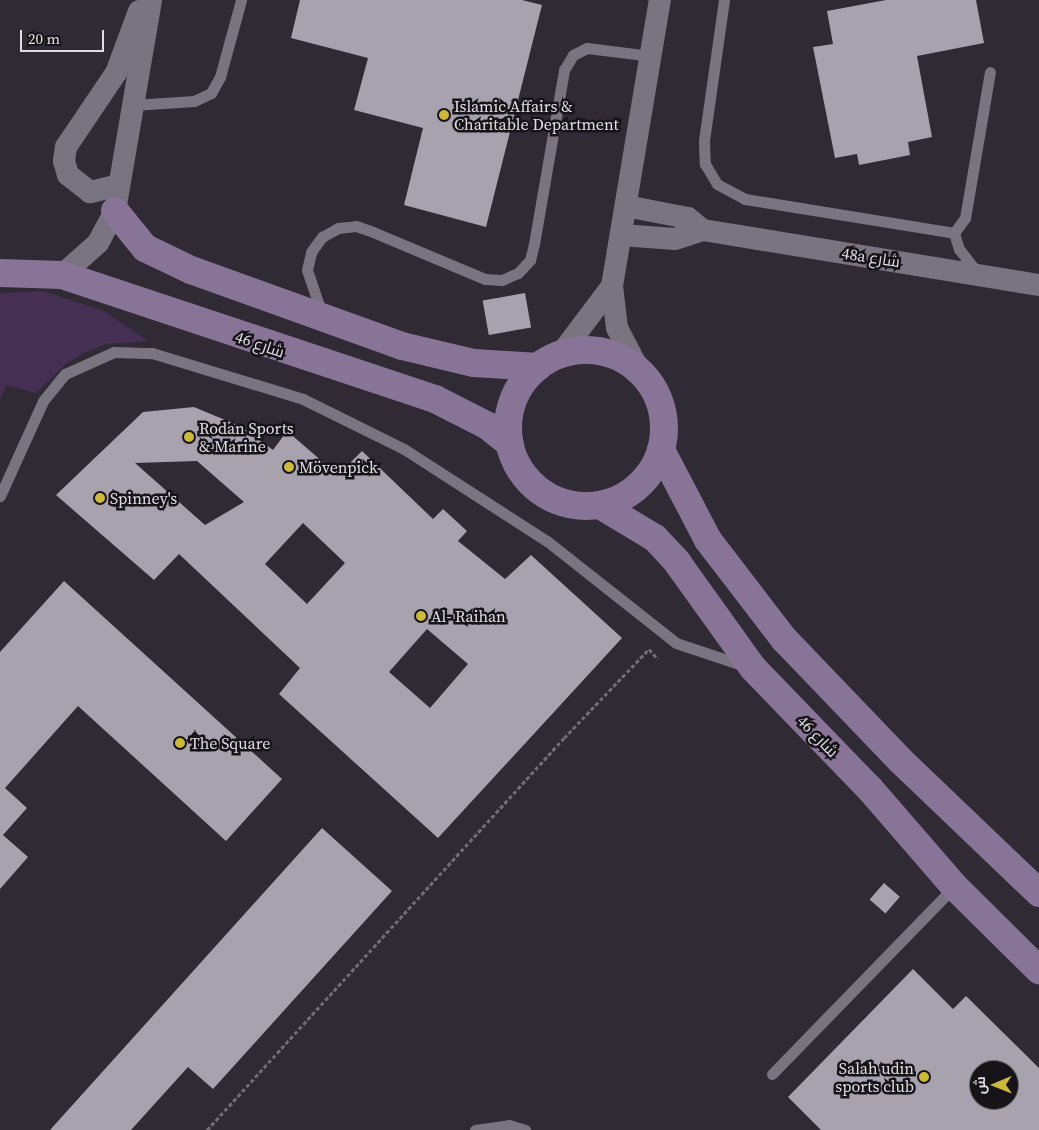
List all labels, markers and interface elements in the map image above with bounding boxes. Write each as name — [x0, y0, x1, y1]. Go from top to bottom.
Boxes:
scale bar — [22, 20, 106, 52]
text: 20 m — [28, 28, 60, 49]
place label: Islamic Affairs & Charitable Department — [454, 96, 619, 134]
marker: Islamic Affairs & Charitable Department — [438, 109, 450, 121]
street label: 48a شارع — [840, 243, 902, 271]
street label: شارع 46 — [233, 327, 287, 361]
place label: Rodan Sports & Marine — [199, 418, 294, 456]
marker: Rodan Sports & Marine — [183, 431, 195, 443]
place label: Mövenpick — [299, 457, 378, 477]
marker: Mövenpick — [283, 461, 295, 473]
place label: Spinney's — [110, 488, 177, 508]
marker: Spinney's — [94, 492, 106, 504]
place label: Al- Raihan — [431, 606, 506, 626]
marker: Al- Raihan — [415, 610, 427, 622]
street label: شارع 46 — [793, 711, 843, 761]
place label: The Square — [190, 733, 270, 753]
marker: The Square — [174, 737, 186, 749]
place label: Salah udin sports club — [835, 1058, 914, 1096]
north arrow — [969, 1060, 1019, 1110]
marker: Salah udin sports club — [918, 1071, 930, 1083]
text: ش — [970, 1076, 990, 1094]

